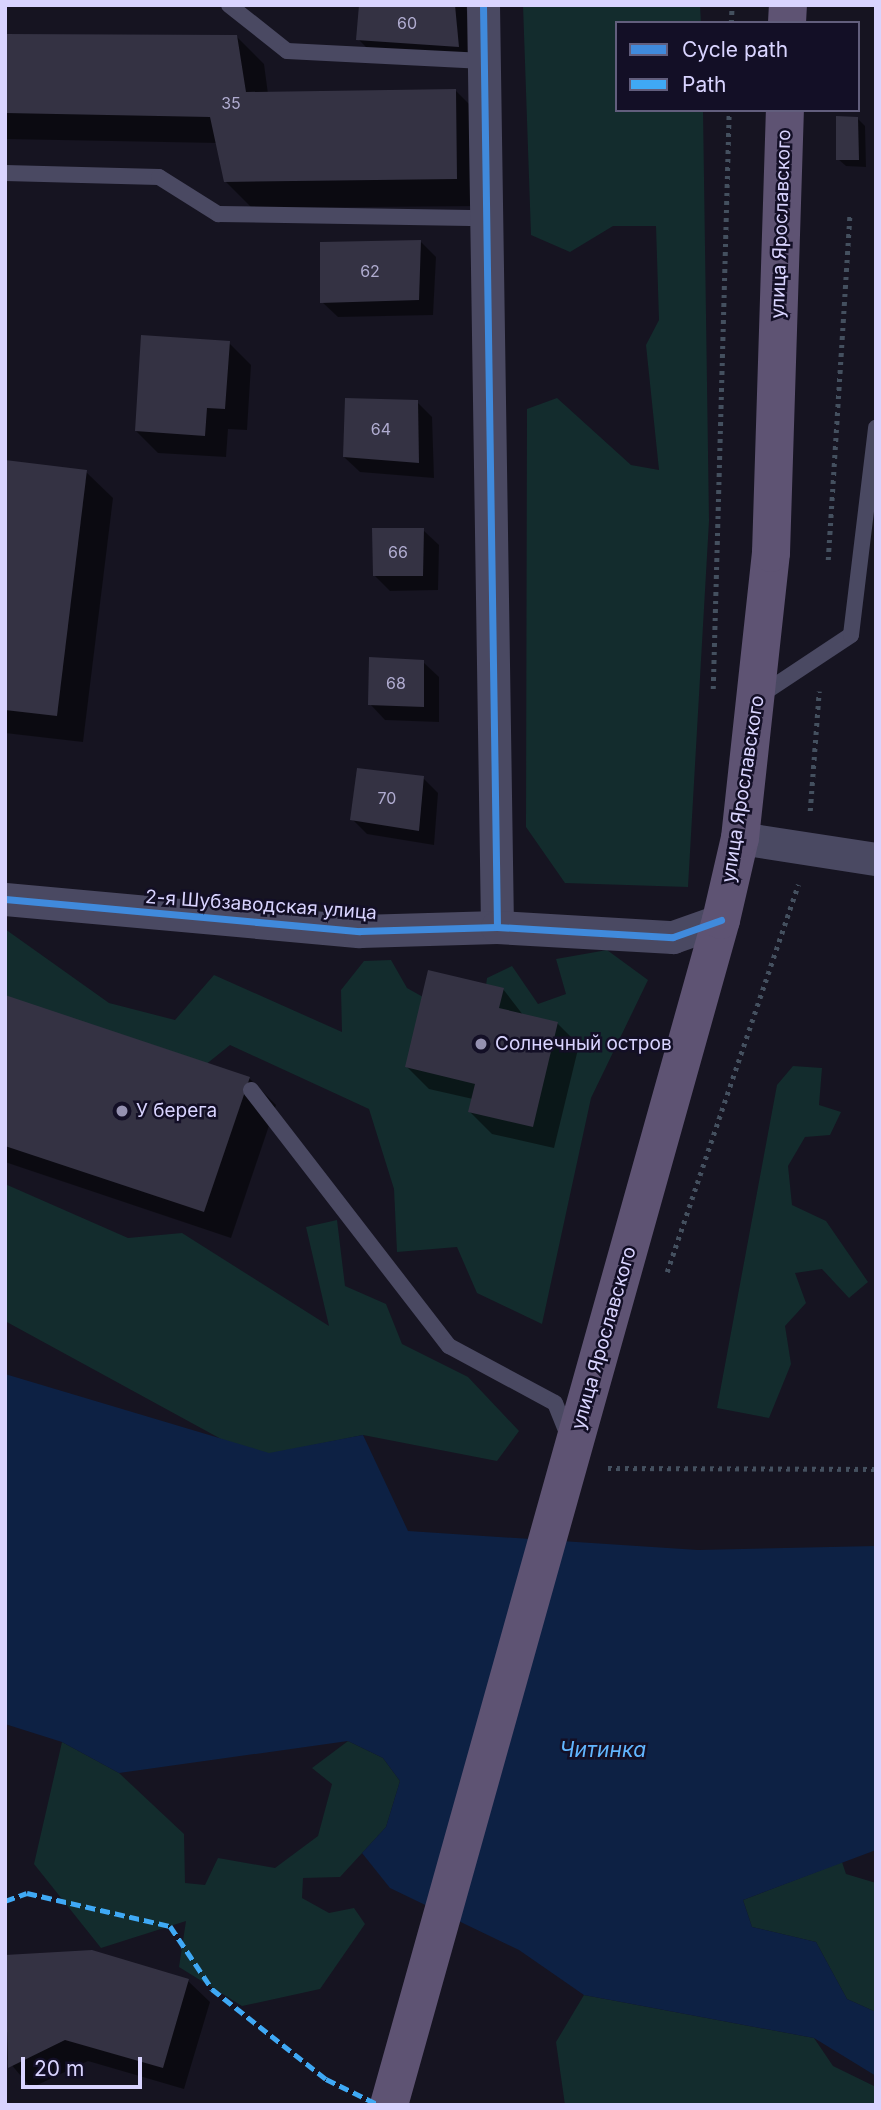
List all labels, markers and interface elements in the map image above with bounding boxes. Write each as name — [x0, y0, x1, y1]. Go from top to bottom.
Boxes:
house number: 60 — [397, 13, 417, 33]
legend — [615, 21, 860, 112]
text: Cycle path — [682, 37, 788, 62]
text: Path — [682, 72, 727, 97]
house number: 35 — [221, 93, 241, 113]
street label: улица Ярославского — [766, 129, 796, 319]
house number: 62 — [360, 261, 380, 281]
house number: 64 — [371, 419, 391, 439]
house number: 66 — [388, 542, 408, 562]
house number: 68 — [386, 673, 406, 693]
street label: улица Ярославского — [717, 694, 769, 884]
house number: 70 — [378, 788, 396, 808]
street label: 2-я Шубзаводская улица — [144, 886, 378, 924]
place label: Солнечный остров — [495, 1033, 672, 1055]
marker: Солнечный остров — [473, 1036, 489, 1052]
place label: У берега — [136, 1100, 217, 1122]
marker: У берега — [114, 1103, 130, 1119]
street label: улица Ярославского — [567, 1244, 641, 1432]
water label: Читинка — [560, 1737, 646, 1763]
scale bar — [24, 2044, 145, 2088]
text: 20 m — [34, 2056, 84, 2081]

